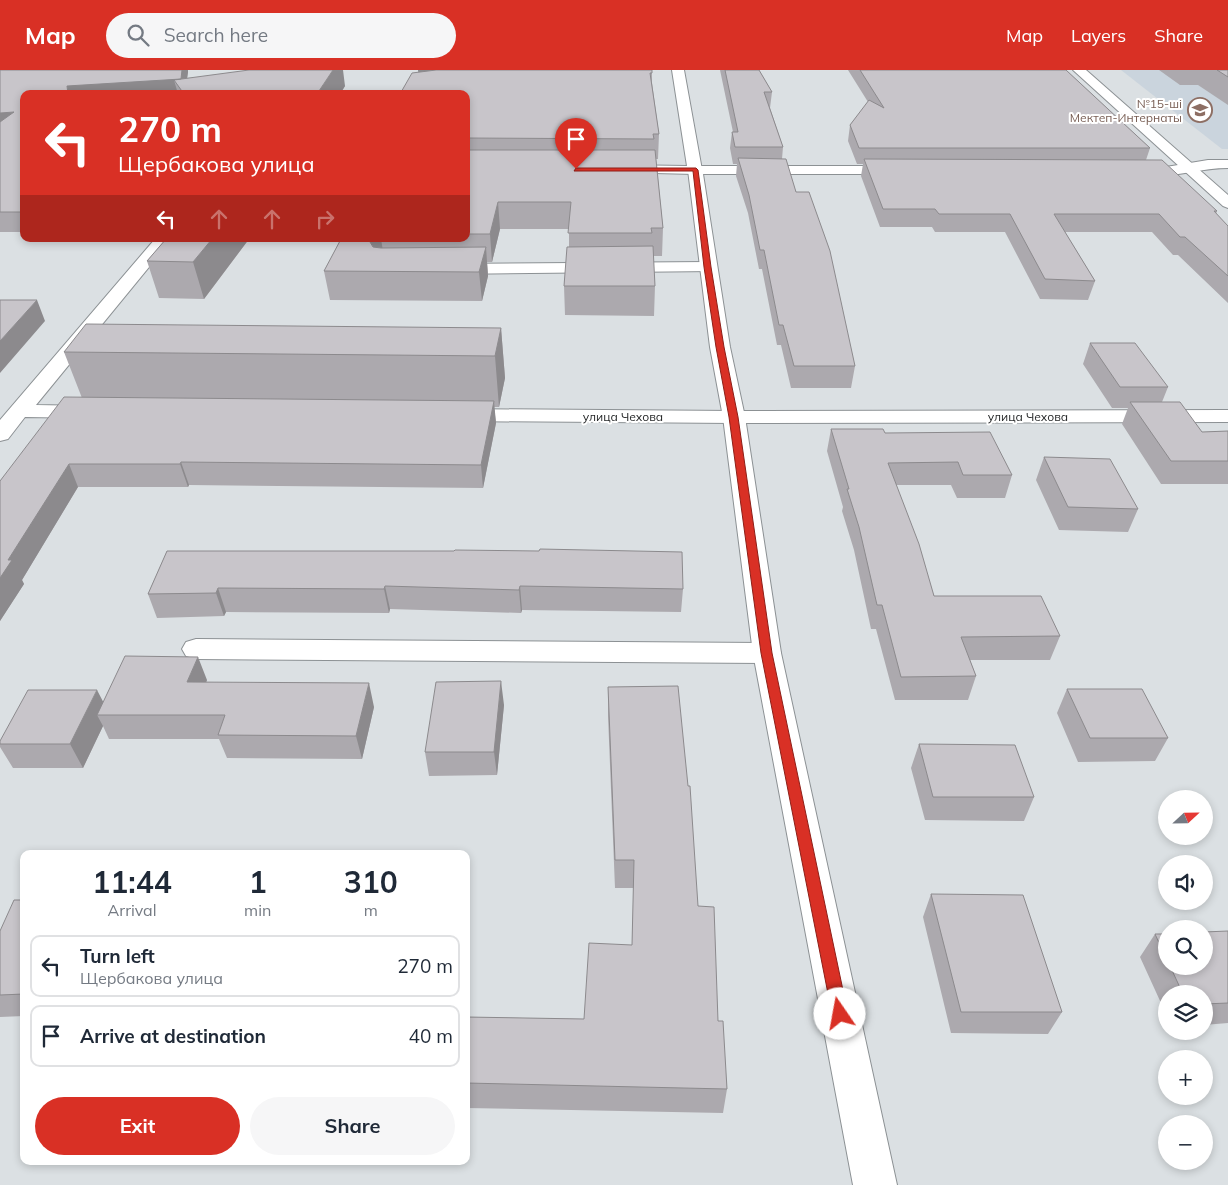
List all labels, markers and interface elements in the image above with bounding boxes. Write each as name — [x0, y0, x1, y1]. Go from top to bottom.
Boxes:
search box — [106, 13, 456, 58]
text: Map — [25, 20, 76, 50]
icon: search — [124, 21, 152, 49]
text: Search here — [164, 23, 268, 47]
text: Map — [1006, 24, 1043, 47]
text: Layers — [1071, 24, 1126, 47]
text: Share — [1154, 24, 1203, 47]
place label: №15-ші Мектеп-Интернаты — [1070, 96, 1182, 125]
school or university icon: №15-ші Мектеп-Интернаты — [1187, 97, 1213, 123]
text: 270 m — [118, 107, 222, 151]
icon: left — [35, 110, 100, 175]
pin — [555, 118, 597, 169]
icon: arrive — [562, 125, 590, 153]
text: Щербакова улица — [118, 150, 315, 178]
icon: left — [152, 205, 180, 233]
icon: ahead — [205, 205, 233, 233]
icon: ahead — [258, 205, 286, 233]
icon: right — [311, 205, 339, 233]
street label: улица Чехова — [583, 409, 663, 424]
street label: улица Чехова — [988, 409, 1068, 424]
north arrow — [1158, 790, 1212, 845]
map controls — [1158, 790, 1213, 1170]
button: sound — [1158, 855, 1213, 910]
text: 11:44 — [92, 863, 172, 901]
text: 1 — [249, 863, 267, 901]
text: 310 — [344, 863, 398, 901]
text: Arrival — [108, 900, 157, 920]
text: min — [244, 900, 271, 920]
text: m — [364, 900, 378, 920]
button: search — [1158, 920, 1213, 975]
text: Turn left — [80, 944, 155, 968]
icon: left — [37, 952, 65, 980]
text: 270 m — [397, 954, 453, 978]
text: Щербакова улица — [80, 968, 223, 988]
button: layers — [1158, 985, 1213, 1040]
position arrow — [813, 987, 865, 1039]
icon: arrive — [37, 1022, 65, 1050]
text: Arrive at destination — [80, 1024, 266, 1048]
text: 40 m — [409, 1024, 453, 1048]
button: + — [1158, 1050, 1213, 1105]
button: Exit — [35, 1097, 240, 1155]
button: Share — [250, 1097, 455, 1155]
button: − — [1158, 1115, 1213, 1170]

